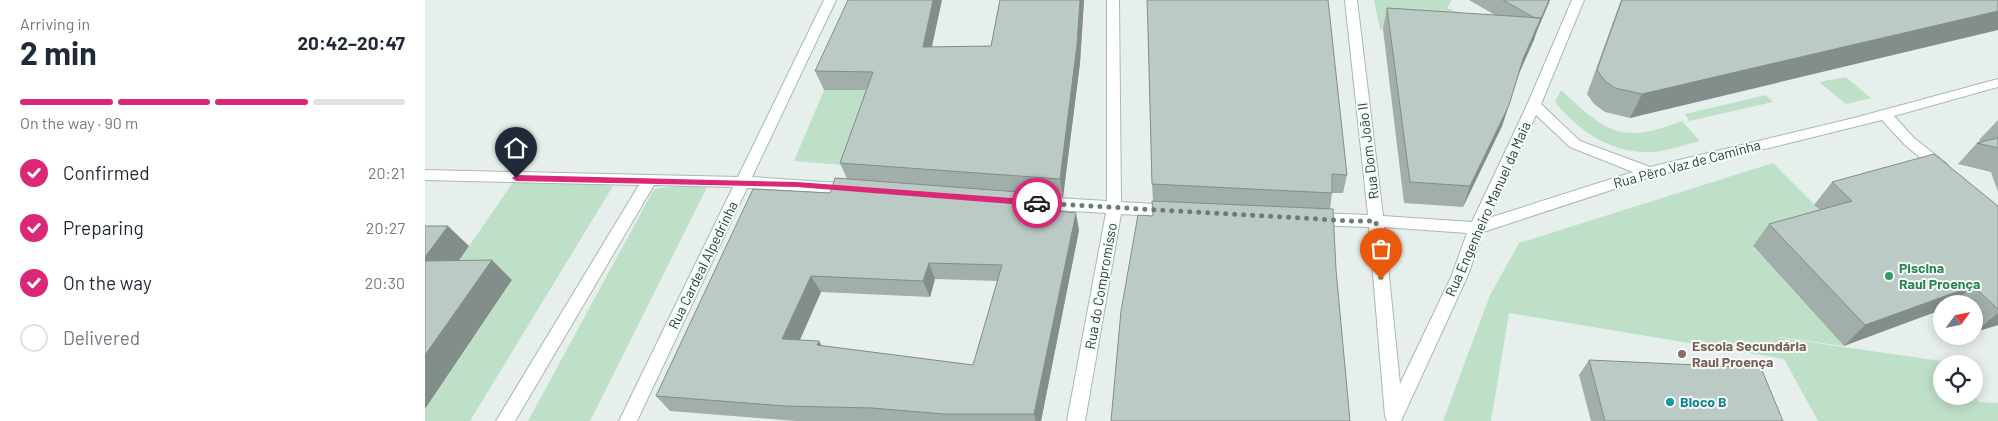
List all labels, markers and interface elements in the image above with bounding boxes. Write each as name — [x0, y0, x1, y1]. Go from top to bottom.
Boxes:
text: Arriving in — [20, 14, 90, 33]
text: 20:42–20:47 — [297, 31, 405, 54]
text: 2 min — [20, 33, 97, 71]
street label: Rua Dom João II — [1353, 102, 1382, 200]
text: On the way · 90 m — [20, 113, 138, 132]
street label: Rua Engenheiro Manuel da Maia — [1441, 119, 1534, 299]
pin — [495, 127, 537, 178]
icon: home — [502, 134, 530, 162]
street label: Rua Pêro Vaz de Caminha — [1611, 136, 1762, 191]
icon: check — [20, 159, 48, 187]
text: Confirmed — [63, 161, 150, 184]
text: 20:21 — [368, 163, 405, 182]
courier — [1012, 178, 1062, 228]
icon: car — [1023, 189, 1051, 217]
street label: Rua Cardeal Alpedrinha — [664, 198, 741, 331]
icon: check — [20, 214, 48, 242]
text: Preparing — [63, 216, 144, 239]
text: 20:27 — [366, 218, 405, 237]
street label: Rua do Compromisso — [1081, 221, 1120, 351]
pin — [1360, 228, 1402, 279]
icon: bag — [1367, 235, 1395, 263]
place label: Piscina Raul Proença — [1899, 259, 1980, 292]
icon: check — [20, 269, 48, 297]
marker: Piscina Raul Proença — [1883, 270, 1895, 282]
text: On the way — [63, 271, 152, 294]
text: 20:30 — [365, 273, 405, 292]
north arrow — [1933, 295, 1983, 345]
map controls — [1933, 295, 1983, 405]
text: Delivered — [63, 326, 140, 349]
place label: Escola Secundária Raul Proença — [1692, 337, 1806, 370]
marker: Escola Secundária Raul Proença — [1676, 348, 1688, 360]
button: locate — [1933, 355, 1983, 405]
place label: Bloco B — [1680, 393, 1727, 410]
marker: Bloco B — [1664, 396, 1676, 408]

